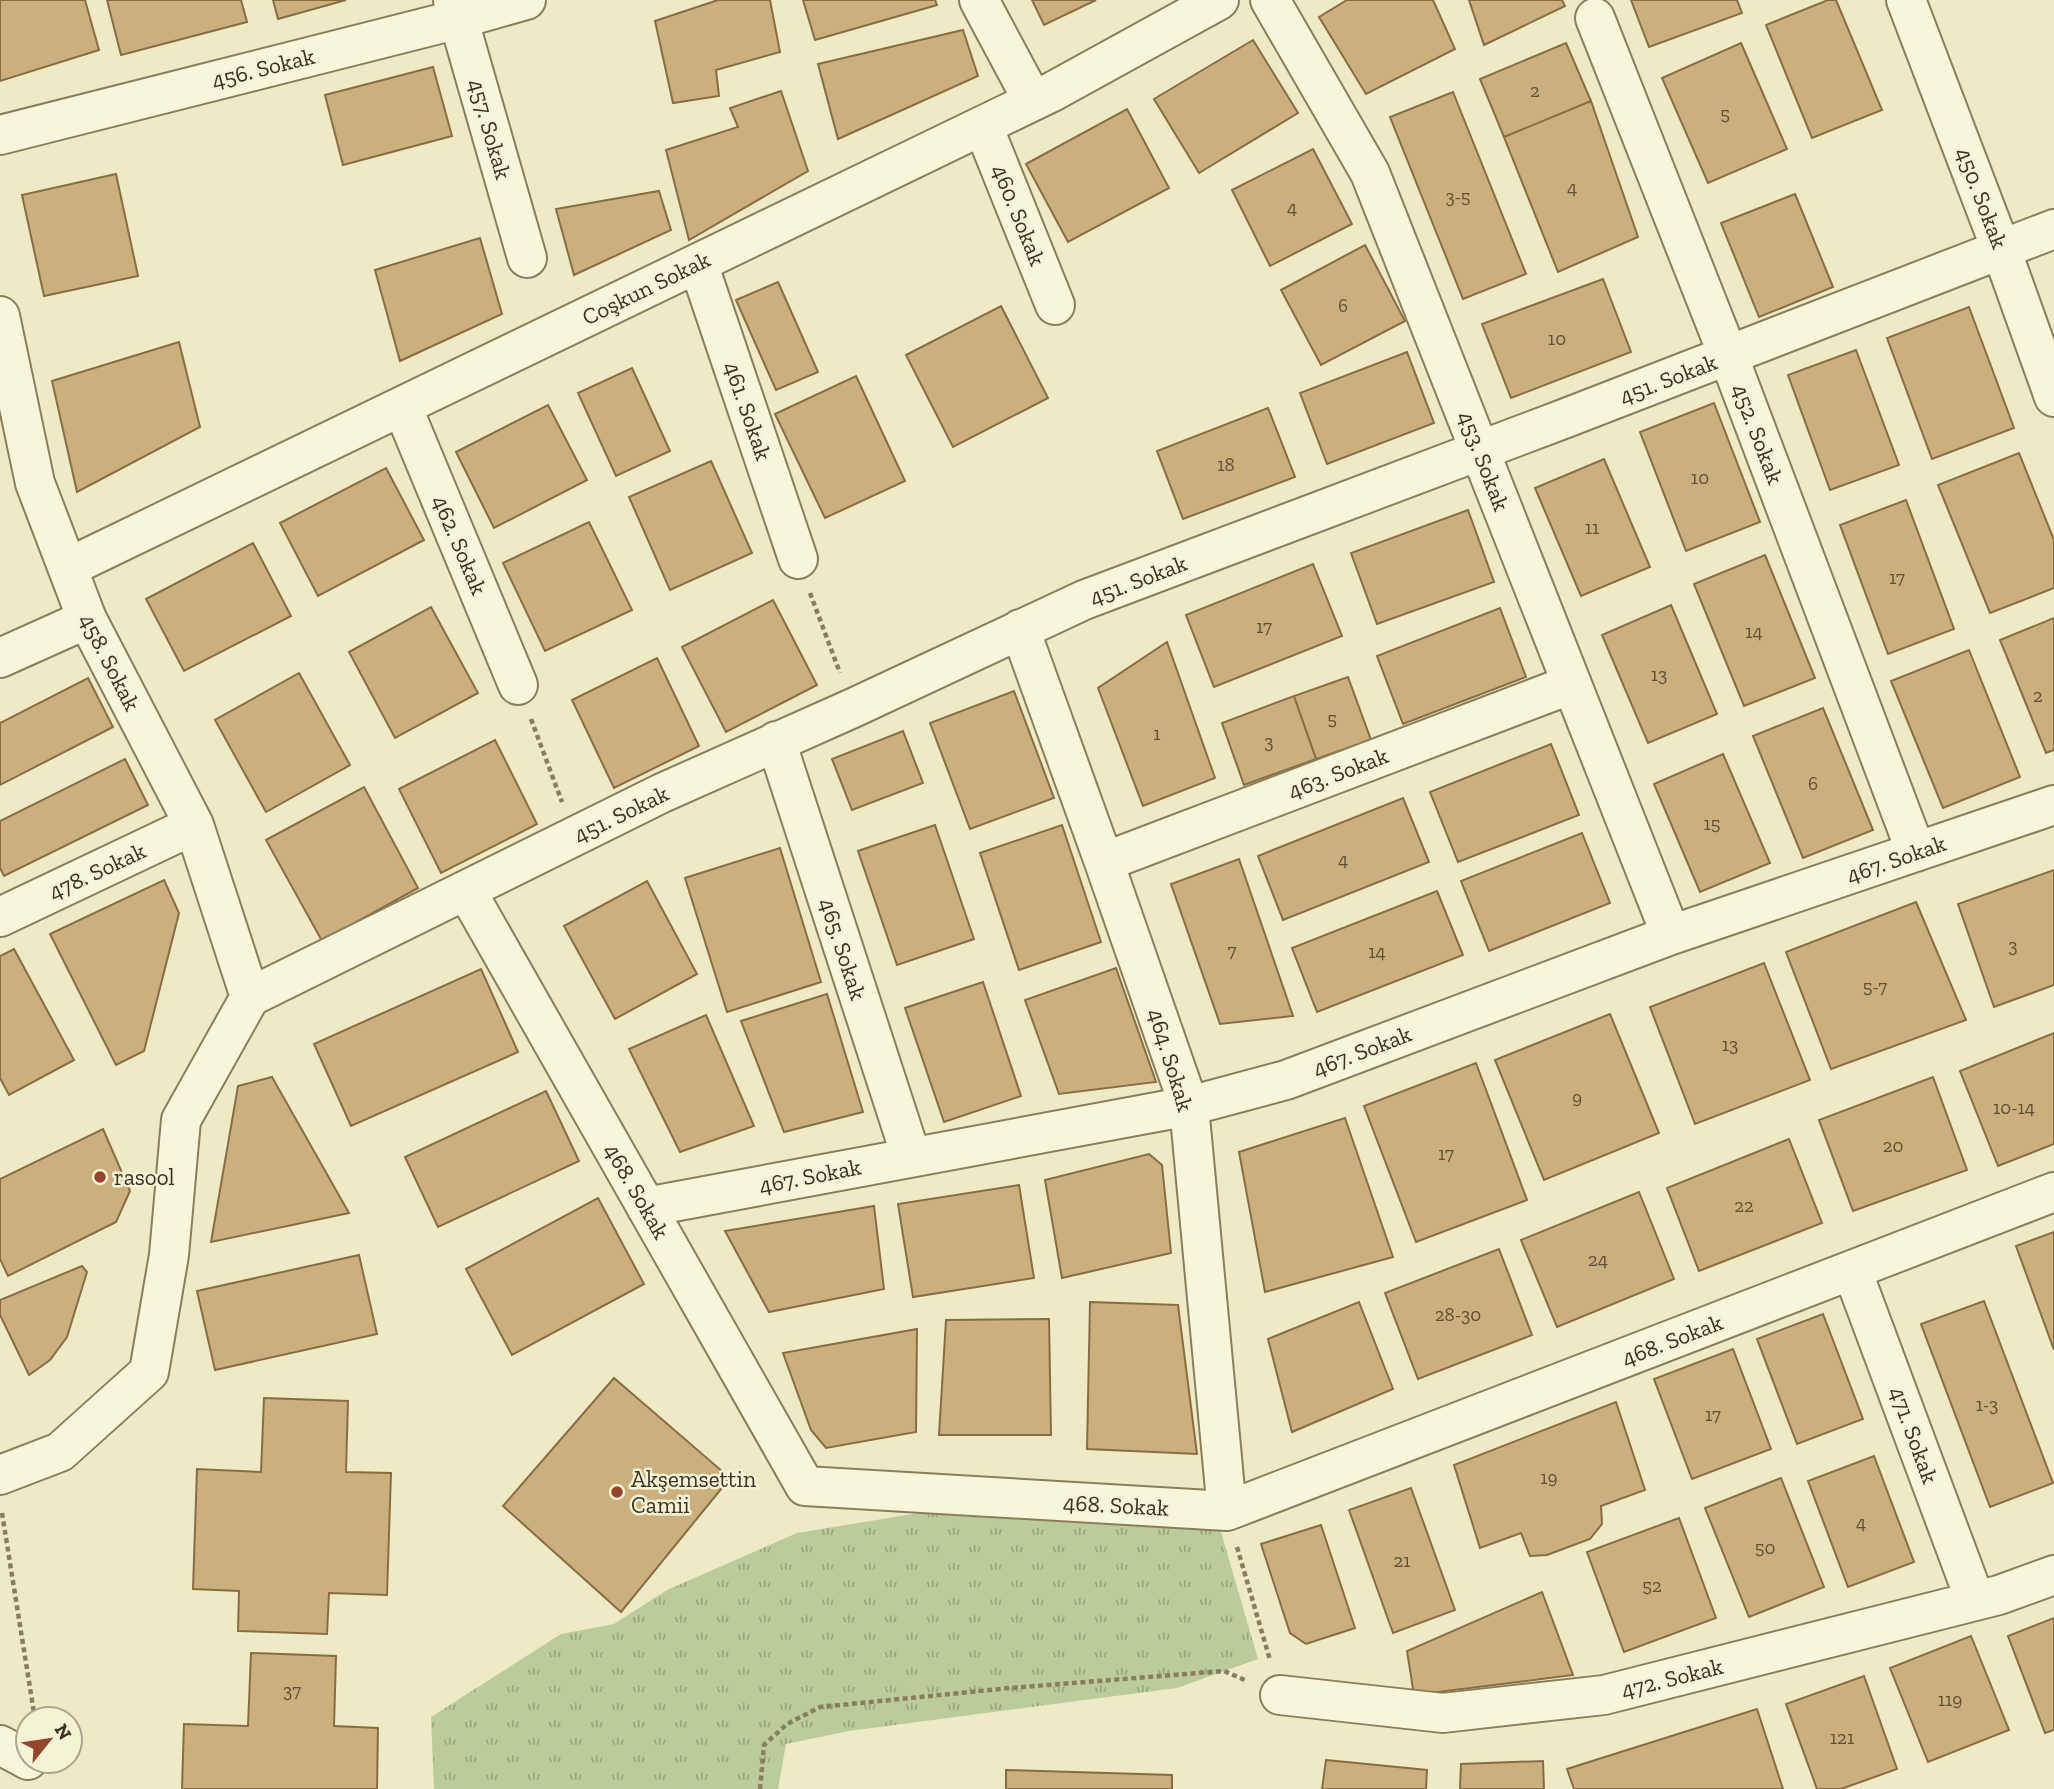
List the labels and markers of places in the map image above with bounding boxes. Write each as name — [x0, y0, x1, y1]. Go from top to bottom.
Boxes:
place label: rasool — [114, 1163, 175, 1191]
marker: rasool — [92, 1169, 108, 1185]
place label: Akşemsettin Camii — [631, 1465, 756, 1519]
marker: Akşemsettin Camii — [609, 1484, 625, 1500]

